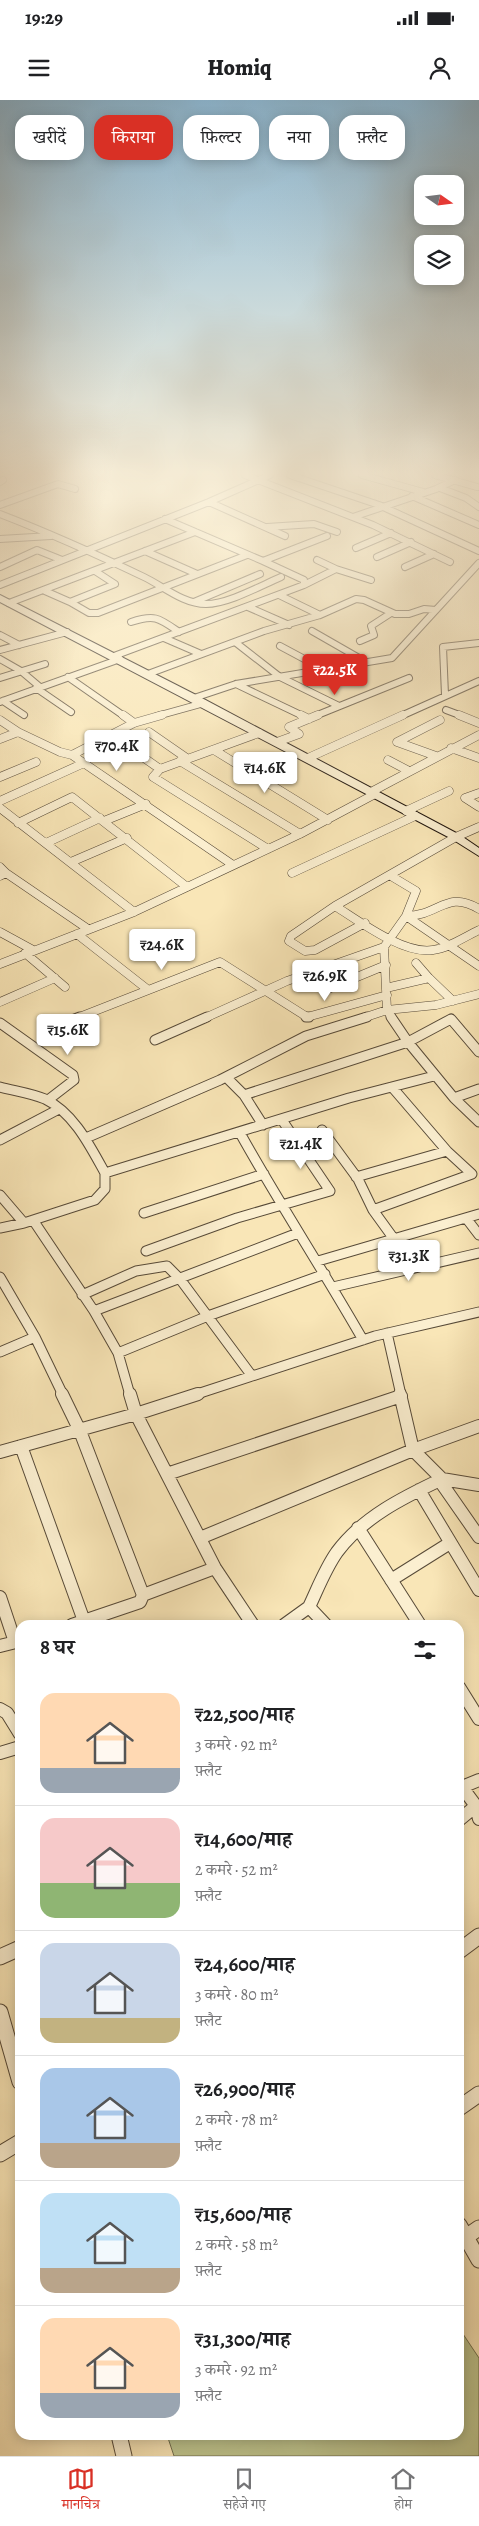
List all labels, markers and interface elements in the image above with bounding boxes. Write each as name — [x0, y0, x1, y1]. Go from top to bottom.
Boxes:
text: 19:29 — [25, 5, 63, 31]
text: Homiq — [208, 53, 271, 83]
icon: menu — [25, 54, 53, 82]
icon: person — [426, 54, 454, 82]
chip: खरीदें — [15, 115, 84, 160]
chip: किराया — [94, 115, 173, 160]
chip: फ़िल्टर — [183, 115, 259, 160]
chip: नया — [269, 115, 329, 160]
chip: फ़्लैट — [339, 115, 405, 160]
north arrow — [414, 175, 464, 225]
map controls — [414, 175, 464, 285]
button: layers — [414, 235, 464, 285]
pin: ₹22.5K — [294, 654, 376, 696]
text: ₹22.5K — [313, 659, 357, 681]
pin: ₹70.4K — [76, 730, 158, 772]
text: ₹70.4K — [95, 735, 139, 757]
pin: ₹14.6K — [224, 752, 306, 794]
text: ₹14.6K — [244, 757, 286, 779]
pin: ₹24.6K — [121, 928, 203, 971]
text: ₹24.6K — [140, 934, 184, 956]
pin: ₹26.9K — [284, 960, 366, 1002]
text: ₹26.9K — [303, 965, 347, 987]
pin: ₹15.6K — [27, 1014, 109, 1056]
text: ₹15.6K — [48, 1019, 88, 1041]
pin: ₹21.4K — [260, 1128, 342, 1170]
text: ₹21.4K — [280, 1133, 322, 1155]
pin: ₹31.3K — [368, 1240, 450, 1282]
text: ₹31.3K — [389, 1245, 429, 1267]
text: 8 घर — [40, 1633, 75, 1661]
icon: filters — [411, 1636, 439, 1664]
text: ₹22,500/माह — [195, 1700, 294, 1728]
icon: home — [80, 1713, 140, 1773]
text: 3 कमरे · 92 m² — [195, 1734, 277, 1756]
text: फ़्लैट — [195, 1760, 222, 1782]
text: ₹14,600/माह — [195, 1825, 292, 1853]
icon: home — [80, 1838, 140, 1898]
text: 2 कमरे · 52 m² — [195, 1859, 278, 1881]
text: फ़्लैट — [195, 1885, 222, 1907]
text: ₹24,600/माह — [195, 1950, 295, 1978]
icon: home — [80, 1963, 140, 2023]
text: 3 कमरे · 80 m² — [195, 1984, 279, 2006]
text: फ़्लैट — [195, 2010, 222, 2032]
text: ₹26,900/माह — [195, 2075, 295, 2103]
icon: home — [80, 2088, 140, 2148]
text: 2 कमरे · 78 m² — [195, 2109, 278, 2131]
text: फ़्लैट — [195, 2135, 222, 2157]
text: ₹15,600/माह — [195, 2200, 291, 2228]
icon: home — [80, 2213, 140, 2273]
text: 2 कमरे · 58 m² — [195, 2234, 278, 2256]
text: फ़्लैट — [195, 2260, 222, 2282]
text: ₹31,300/माह — [195, 2325, 291, 2353]
icon: home — [80, 2338, 140, 2398]
text: 3 कमरे · 92 m² — [195, 2359, 277, 2381]
text: फ़्लैट — [195, 2385, 222, 2407]
tab: मानचित्र — [62, 2465, 100, 2518]
tab: सहेजे गए — [223, 2465, 266, 2518]
tab: होम — [389, 2465, 417, 2518]

